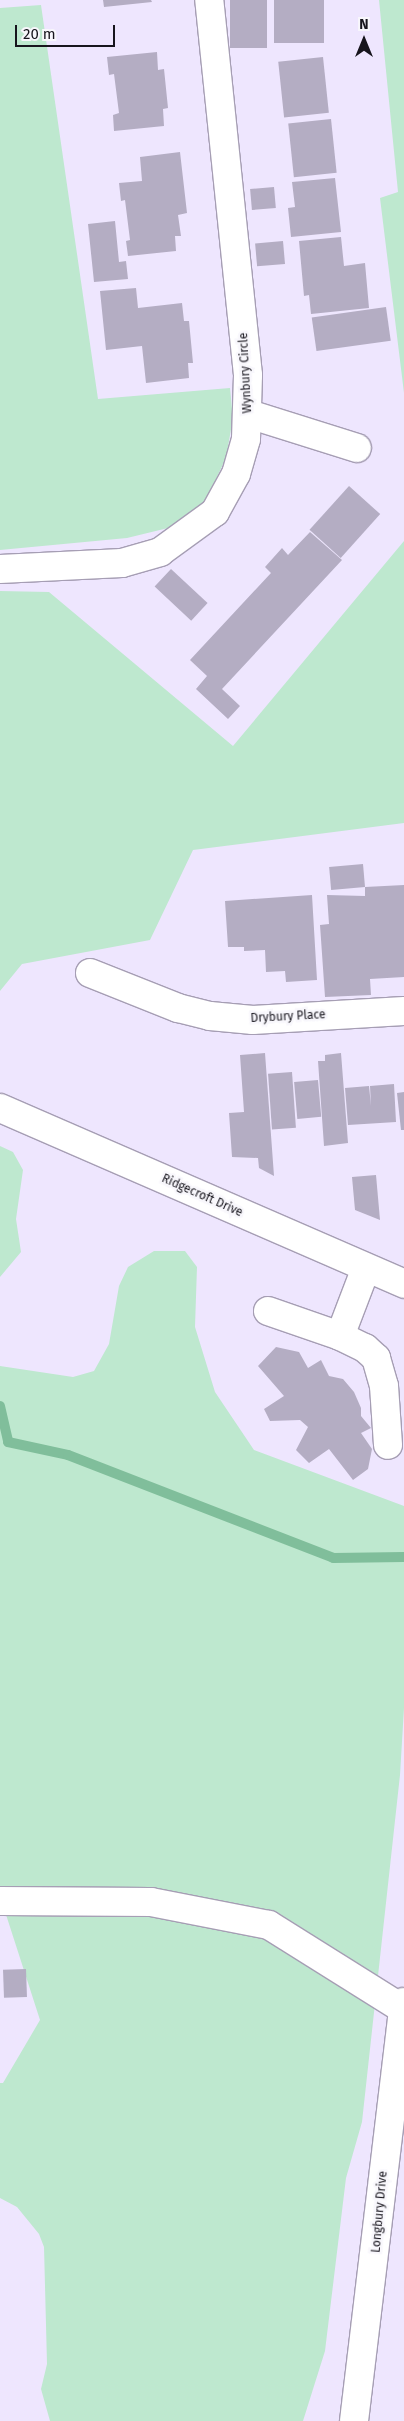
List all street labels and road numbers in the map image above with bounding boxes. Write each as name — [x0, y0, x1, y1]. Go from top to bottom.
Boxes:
street label: Wynbury Circle — [237, 332, 255, 414]
street label: Drybury Place — [250, 1008, 326, 1026]
street label: Ridgecroft Drive — [159, 1172, 245, 1220]
street label: Longbury Drive — [369, 2171, 391, 2253]

